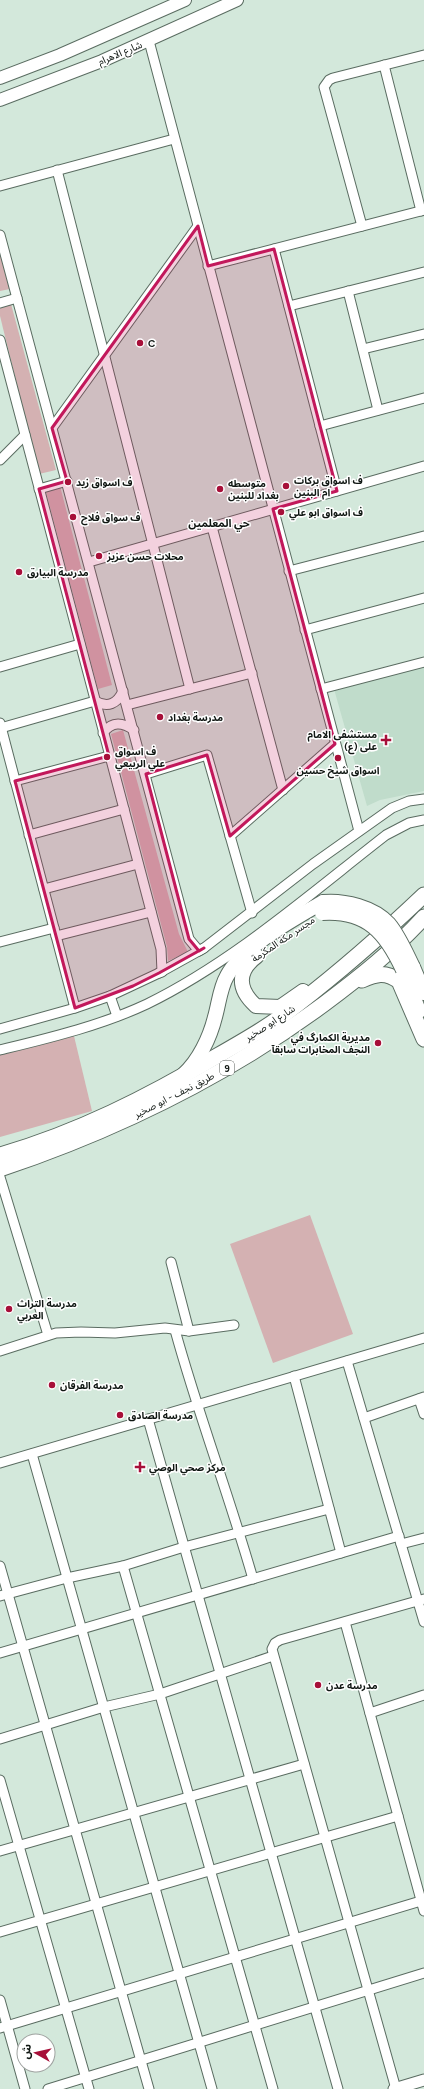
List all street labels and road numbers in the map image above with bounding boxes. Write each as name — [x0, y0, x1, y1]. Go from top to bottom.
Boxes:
street label: شارع الاهرام — [96, 38, 145, 70]
street label: مجسر مكة المكرمة — [249, 913, 317, 965]
street label: شارع ابو صخير — [242, 1002, 298, 1045]
road number: 9 — [220, 1061, 234, 1075]
street label: طريق نجف - ابو صخير — [131, 1069, 217, 1121]

